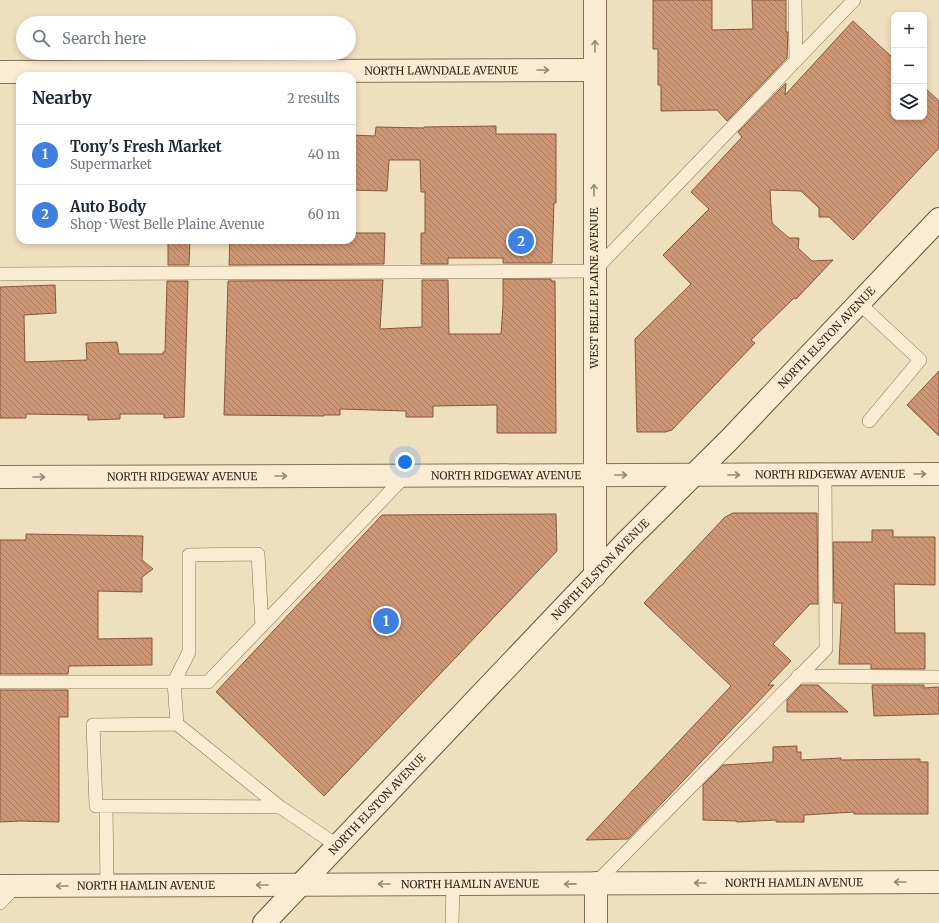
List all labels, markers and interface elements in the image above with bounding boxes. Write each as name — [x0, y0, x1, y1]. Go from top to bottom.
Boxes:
map controls — [891, 12, 927, 120]
button: + — [891, 12, 927, 48]
search box — [16, 16, 356, 60]
icon: search — [30, 27, 52, 49]
text: Search here — [62, 29, 146, 48]
one-way arrow — [591, 40, 599, 53]
button: − — [891, 48, 927, 84]
street label: NORTH LAWNDALE AVENUE — [364, 63, 518, 78]
one-way arrow — [536, 66, 549, 74]
button: layers — [891, 84, 927, 120]
text: Nearby — [32, 87, 92, 109]
text: 2 results — [287, 90, 340, 107]
text: Tony's Fresh Market — [70, 137, 222, 156]
text: 1 — [42, 146, 48, 163]
text: 40 m — [308, 146, 340, 163]
text: Supermarket — [70, 156, 152, 173]
one-way arrow — [590, 184, 598, 197]
text: Auto Body — [70, 197, 146, 216]
text: 2 — [41, 206, 49, 223]
text: 60 m — [308, 206, 340, 223]
street label: WEST BELLE PLAINE AVENUE — [587, 207, 601, 370]
text: Shop · West Belle Plaine Avenue — [70, 216, 265, 233]
pin: 2 — [508, 226, 534, 256]
street label: NORTH ELSTON AVENUE — [775, 284, 878, 391]
your location — [395, 452, 415, 472]
street label: NORTH RIDGEWAY AVENUE — [755, 467, 905, 482]
street label: NORTH RIDGEWAY AVENUE — [431, 468, 581, 483]
street label: NORTH RIDGEWAY AVENUE — [107, 469, 257, 484]
one-way arrow — [913, 470, 926, 478]
one-way arrow — [614, 471, 627, 479]
one-way arrow — [727, 471, 740, 478]
one-way arrow — [274, 472, 287, 480]
one-way arrow — [32, 473, 45, 480]
street label: NORTH ELSTON AVENUE — [549, 516, 652, 623]
pin: 1 — [373, 606, 399, 636]
street label: NORTH ELSTON AVENUE — [325, 750, 428, 858]
street label: NORTH HAMLIN AVENUE — [725, 875, 863, 890]
street label: NORTH HAMLIN AVENUE — [401, 877, 539, 891]
street label: NORTH HAMLIN AVENUE — [77, 878, 215, 893]
one-way arrow — [894, 878, 907, 886]
one-way arrow — [694, 879, 707, 887]
one-way arrow — [378, 880, 391, 888]
one-way arrow — [564, 880, 577, 887]
one-way arrow — [256, 881, 269, 889]
one-way arrow — [56, 882, 69, 890]

